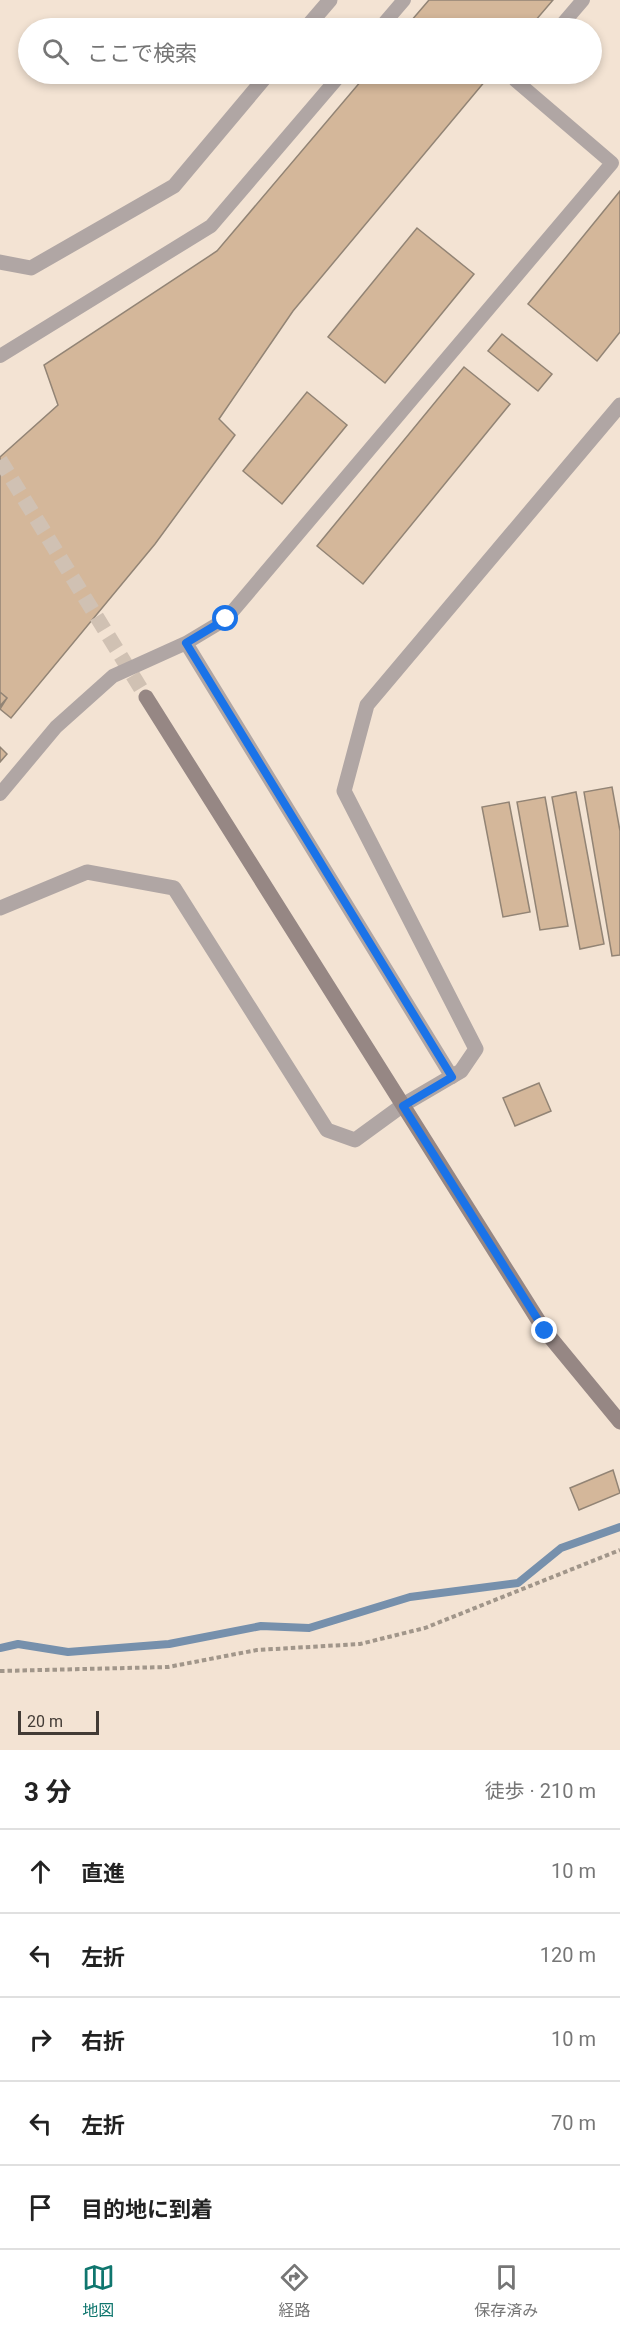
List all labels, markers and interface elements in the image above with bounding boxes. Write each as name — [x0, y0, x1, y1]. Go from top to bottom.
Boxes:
search box — [18, 18, 602, 84]
icon: search — [39, 35, 72, 68]
text: ここで検索 — [87, 41, 197, 66]
route start — [212, 605, 238, 631]
route end — [531, 1317, 557, 1343]
scale bar — [18, 1708, 99, 1736]
text: 20 m — [27, 1712, 63, 1731]
text: 3 分 — [24, 1777, 71, 1807]
text: 徒歩 · 210 m — [485, 1779, 596, 1803]
icon: ahead — [24, 1855, 57, 1888]
text: 10 m — [551, 1859, 596, 1883]
text: 直進 — [81, 1861, 125, 1886]
icon: left — [24, 1939, 57, 1972]
text: 120 m — [540, 1943, 596, 1967]
text: 左折 — [81, 1945, 125, 1970]
icon: right — [24, 2023, 57, 2056]
text: 10 m — [551, 2027, 596, 2051]
text: 右折 — [81, 2029, 125, 2054]
icon: left — [24, 2107, 57, 2140]
text: 70 m — [551, 2111, 596, 2135]
text: 左折 — [81, 2113, 125, 2138]
icon: arrive — [24, 2191, 57, 2224]
text: 目的地に到着 — [81, 2197, 213, 2222]
tab: 地図 — [82, 2261, 115, 2321]
tab: 経路 — [278, 2261, 311, 2321]
tab: 保存済み — [474, 2261, 538, 2321]

